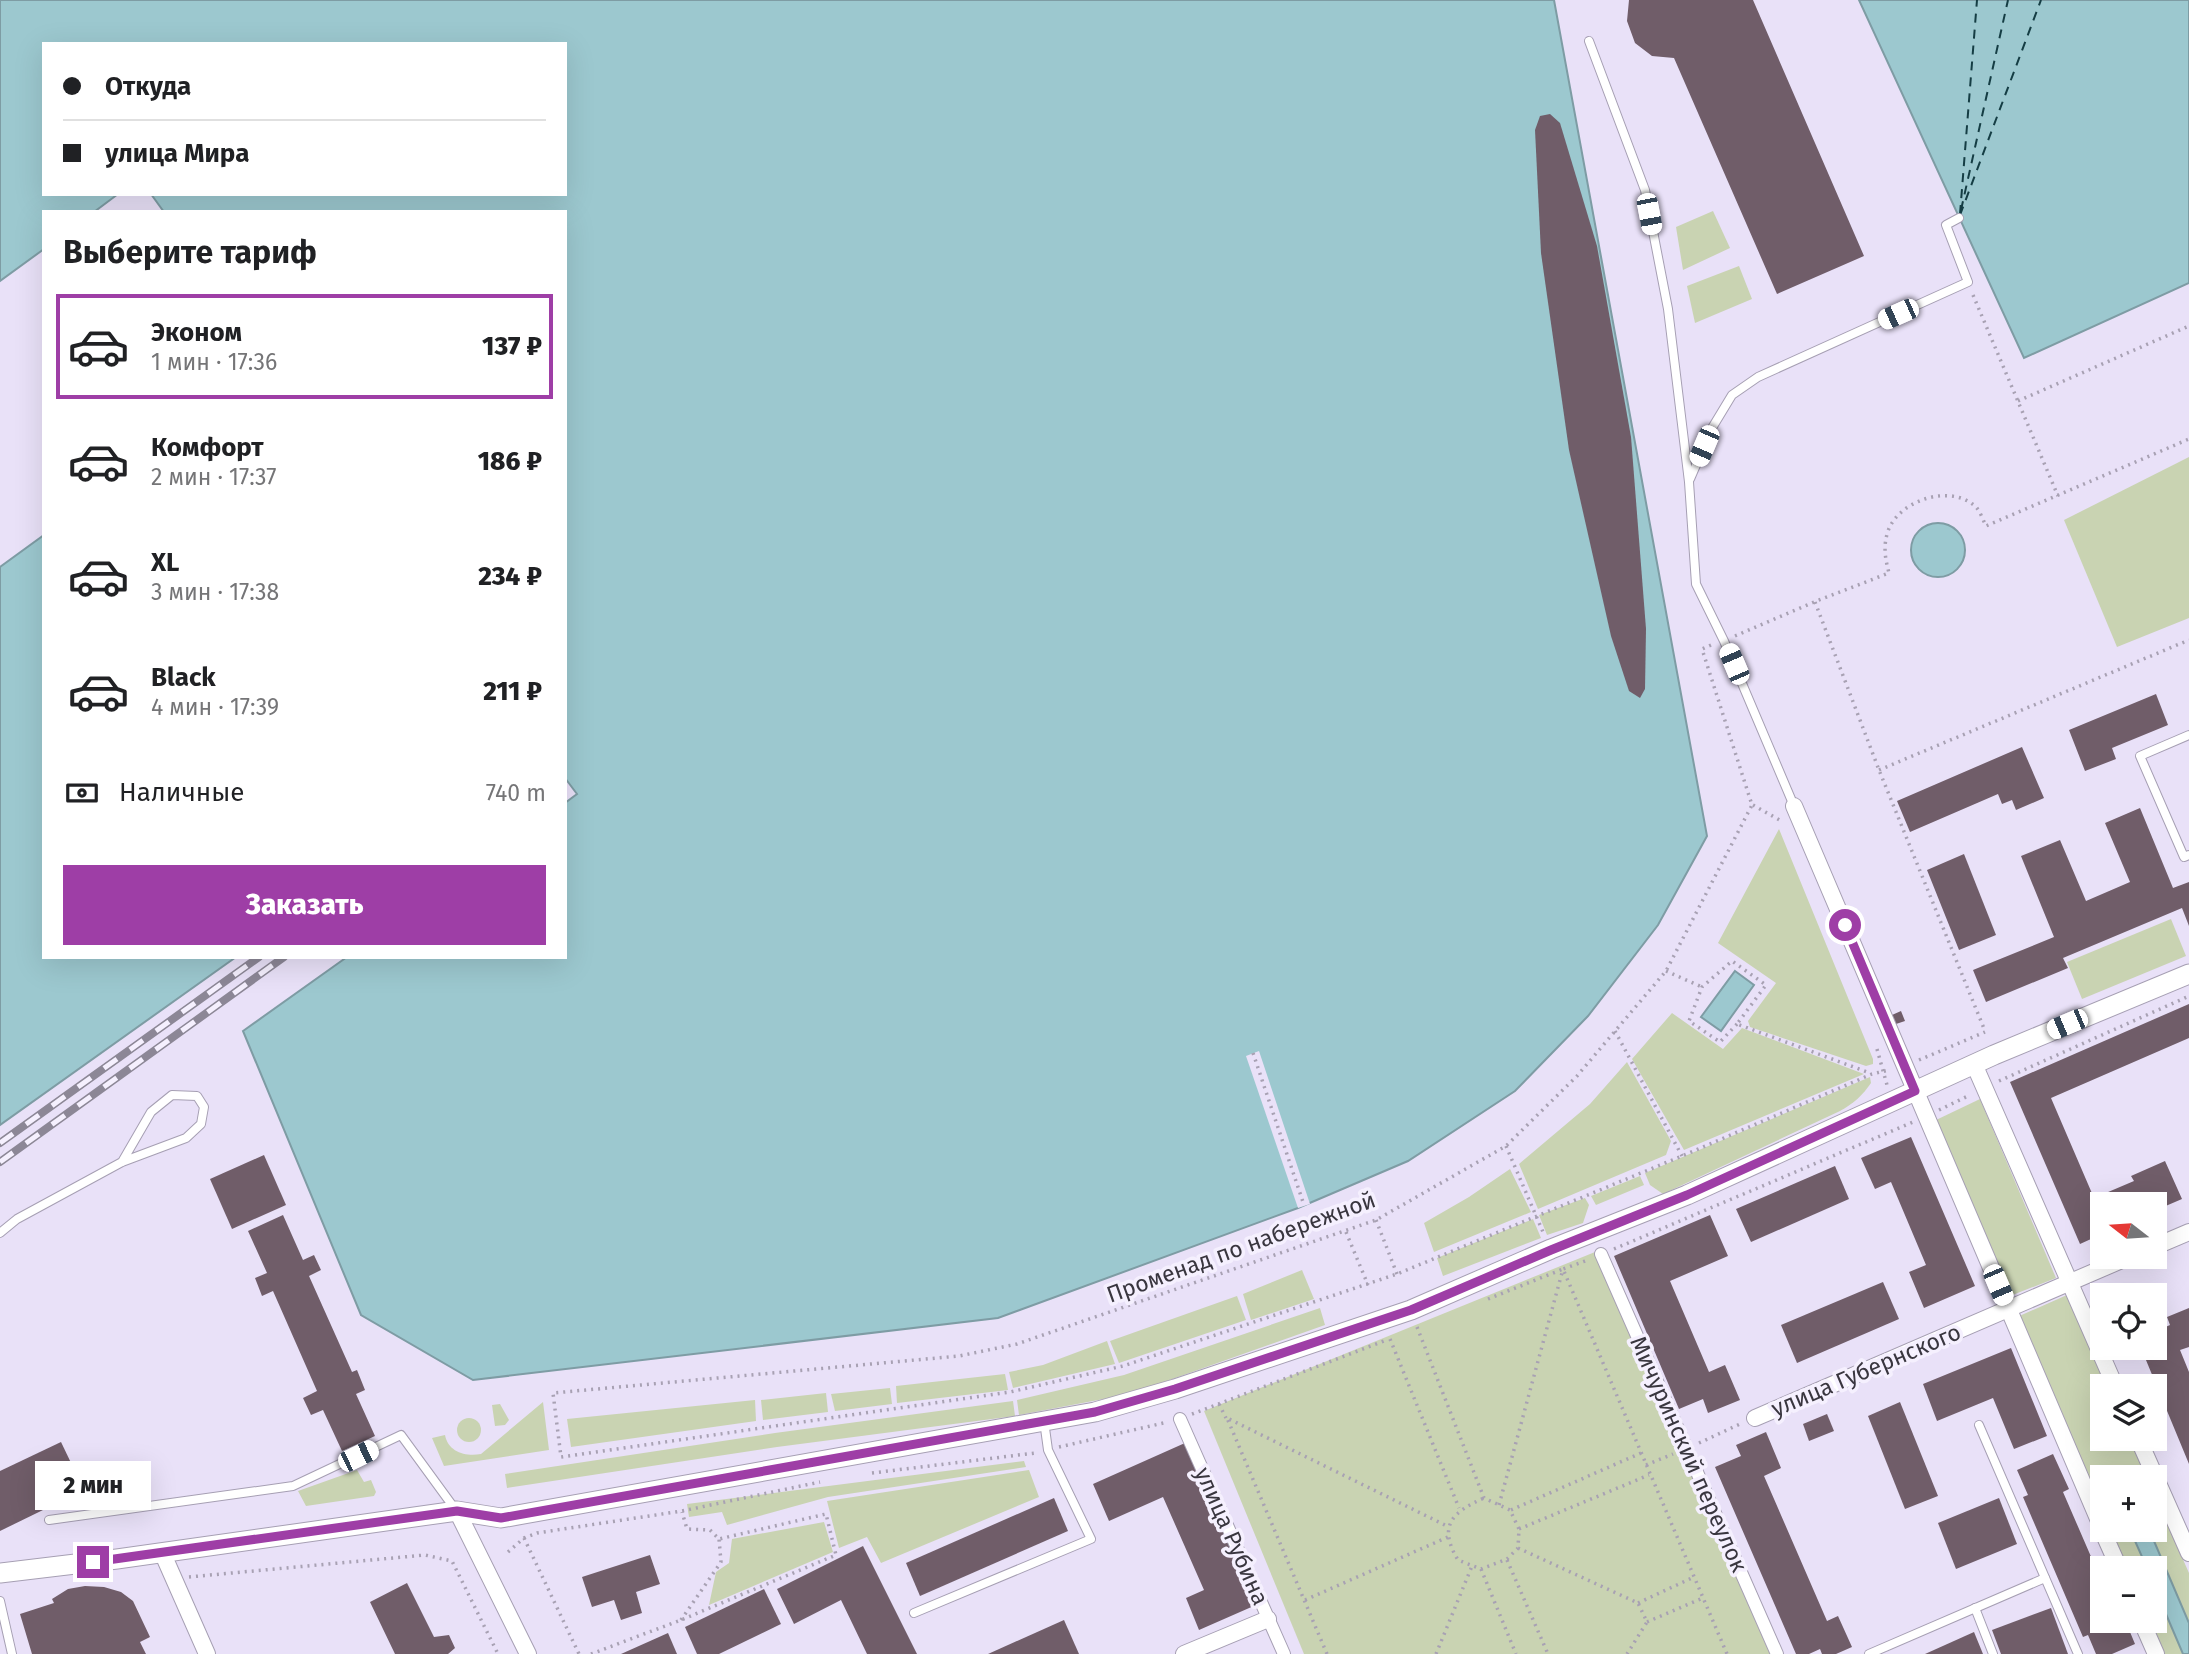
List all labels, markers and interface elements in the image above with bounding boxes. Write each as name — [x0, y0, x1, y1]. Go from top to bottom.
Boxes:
text: Откуда — [105, 71, 191, 102]
text: улица Мира — [105, 138, 249, 169]
car — [1635, 191, 1664, 237]
text: Выберите тариф — [63, 233, 317, 271]
car — [1875, 296, 1922, 332]
icon: car — [67, 315, 130, 378]
text: Эконом — [151, 317, 242, 348]
text: 137 ₽ — [482, 331, 542, 362]
text: 1 мин · 17:36 — [151, 348, 277, 376]
car — [1687, 423, 1722, 469]
icon: car — [67, 430, 130, 493]
text: Комфорт — [151, 432, 264, 463]
text: 186 ₽ — [478, 446, 542, 477]
text: 2 мин · 17:37 — [151, 463, 277, 491]
icon: car — [67, 545, 130, 608]
text: XL — [151, 547, 179, 578]
text: 234 ₽ — [478, 561, 542, 592]
text: 3 мин · 17:38 — [151, 578, 279, 606]
car — [1717, 641, 1752, 687]
icon: car — [67, 660, 130, 723]
text: Black — [151, 662, 216, 693]
text: 211 ₽ — [483, 676, 542, 707]
text: 4 мин · 17:39 — [151, 693, 279, 721]
icon: cash — [63, 774, 101, 812]
text: Наличные — [119, 777, 244, 808]
text: 740 m — [486, 779, 546, 807]
button: Заказать — [63, 865, 546, 945]
route start — [1829, 909, 1861, 941]
car — [2044, 1006, 2091, 1042]
street label: Променад по набережной — [1103, 1185, 1379, 1309]
north arrow — [2090, 1192, 2166, 1269]
map controls — [2090, 1192, 2167, 1633]
car — [1981, 1262, 2016, 1308]
button: locate — [2090, 1283, 2167, 1360]
street label: улица Губернского — [1767, 1317, 1965, 1423]
street label: Мичуринский переулок — [1624, 1332, 1754, 1576]
button: layers — [2090, 1374, 2167, 1451]
car — [335, 1437, 382, 1475]
callout: 2 мин — [35, 1460, 151, 1510]
street label: улица Рубина — [1189, 1463, 1275, 1609]
button: + — [2090, 1465, 2167, 1542]
text: 2 мин — [63, 1471, 123, 1499]
route end — [77, 1546, 109, 1578]
button: − — [2090, 1556, 2167, 1633]

